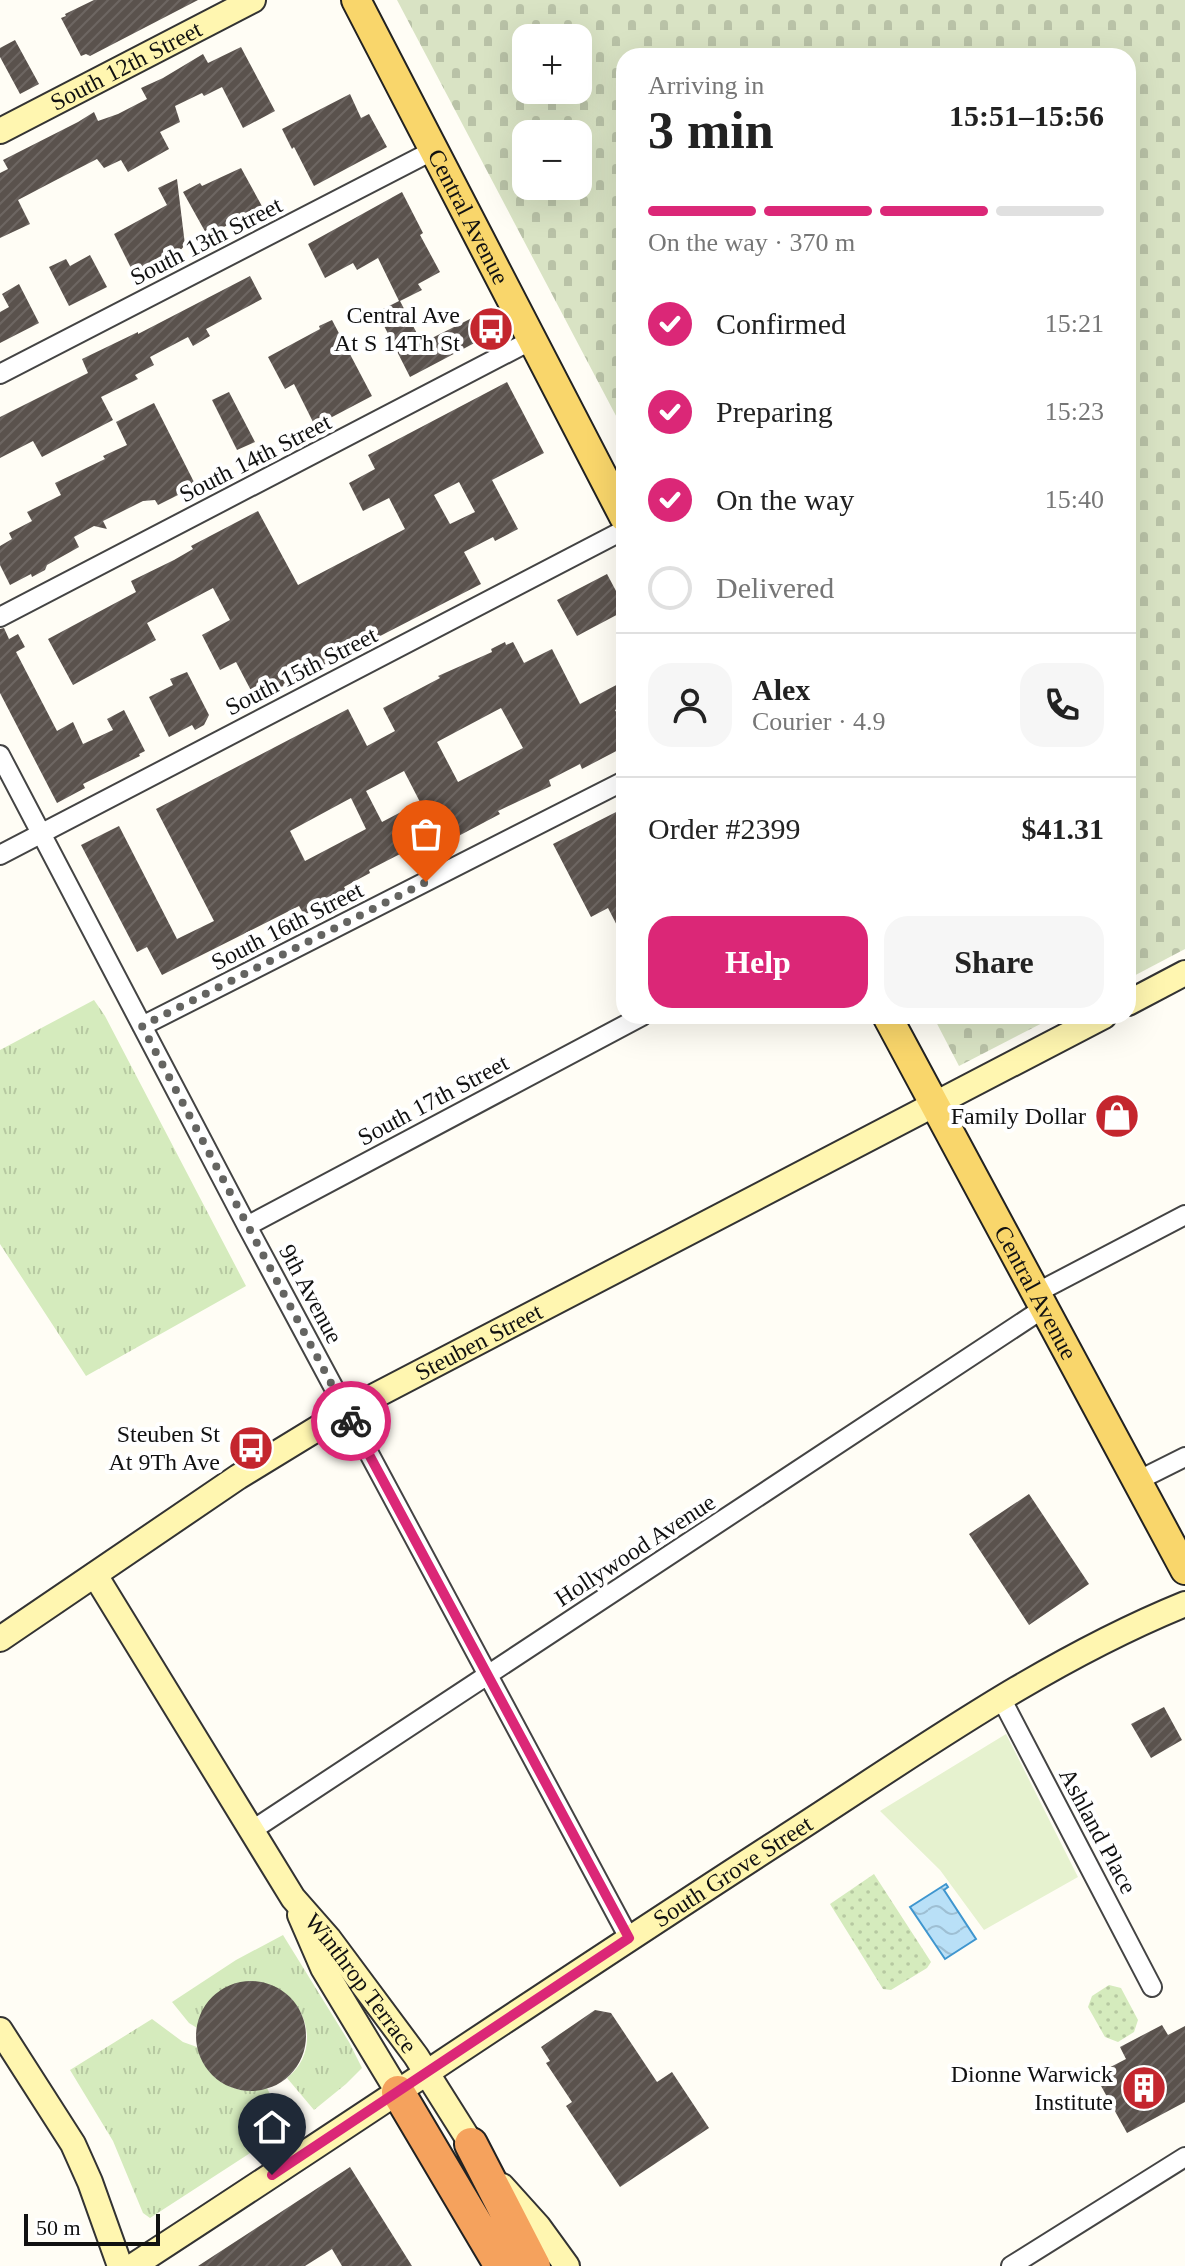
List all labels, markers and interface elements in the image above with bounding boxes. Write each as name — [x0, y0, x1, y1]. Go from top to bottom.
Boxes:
street label: South 12th Street — [46, 16, 206, 116]
map controls — [512, 24, 592, 200]
button: + — [512, 24, 592, 104]
text: Arriving in — [648, 71, 764, 100]
text: 15:51–15:56 — [949, 99, 1104, 132]
text: 3 min — [648, 102, 774, 159]
button: − — [512, 120, 592, 200]
street label: Central Avenue — [423, 145, 514, 288]
street label: South 13th Street — [126, 191, 286, 290]
text: On the way · 370 m — [648, 228, 855, 257]
place label: Central Ave At S 14Th St — [334, 302, 460, 356]
icon: check — [648, 302, 692, 346]
bus stop icon: Central Ave At S 14Th St — [467, 305, 515, 353]
text: Confirmed — [716, 307, 846, 340]
text: 15:21 — [1045, 309, 1104, 338]
icon: check — [648, 390, 692, 434]
text: Preparing — [716, 395, 833, 428]
text: 15:23 — [1045, 397, 1104, 426]
street label: South 14th Street — [175, 408, 335, 507]
icon: check — [648, 478, 692, 522]
text: On the way — [716, 483, 854, 516]
text: 15:40 — [1045, 485, 1104, 514]
text: Delivered — [716, 571, 834, 604]
street label: South 15th Street — [221, 621, 381, 720]
button: person — [648, 663, 732, 747]
button: phone — [1020, 663, 1104, 747]
text: Alex — [752, 673, 810, 706]
text: Courier · 4.9 — [752, 707, 886, 736]
pin — [392, 800, 460, 882]
icon: bag — [404, 812, 448, 856]
text: Order #2399 — [648, 812, 800, 845]
text: $41.31 — [1022, 812, 1104, 845]
street label: South 16th Street — [207, 876, 367, 975]
button: Help — [648, 916, 868, 1008]
button: Share — [884, 916, 1104, 1008]
street label: South 17th Street — [353, 1049, 513, 1151]
shop icon: Family Dollar — [1093, 1092, 1141, 1140]
place label: Family Dollar — [951, 1103, 1086, 1129]
street label: Central Avenue — [989, 1221, 1082, 1364]
street label: 9th Avenue — [274, 1240, 348, 1348]
street label: Steuben Street — [411, 1298, 547, 1386]
courier — [311, 1381, 391, 1461]
icon: bike — [329, 1399, 373, 1443]
place label: Steuben St At 9Th Ave — [108, 1421, 220, 1475]
bus stop icon: Steuben St At 9Th Ave — [227, 1424, 275, 1472]
street label: Hollywood Avenue — [550, 1489, 720, 1611]
street label: Ashland Place — [1054, 1764, 1142, 1898]
street label: South Grove Street — [649, 1810, 817, 1932]
street label: Winthrop Terrace — [300, 1908, 422, 2058]
place label: Dionne Warwick Institute — [951, 2061, 1113, 2115]
building icon: Dionne Warwick Institute — [1120, 2064, 1168, 2112]
pin — [238, 2093, 306, 2175]
icon: home — [250, 2105, 294, 2149]
scale bar — [24, 2210, 160, 2246]
text: 50 m — [36, 2215, 81, 2240]

